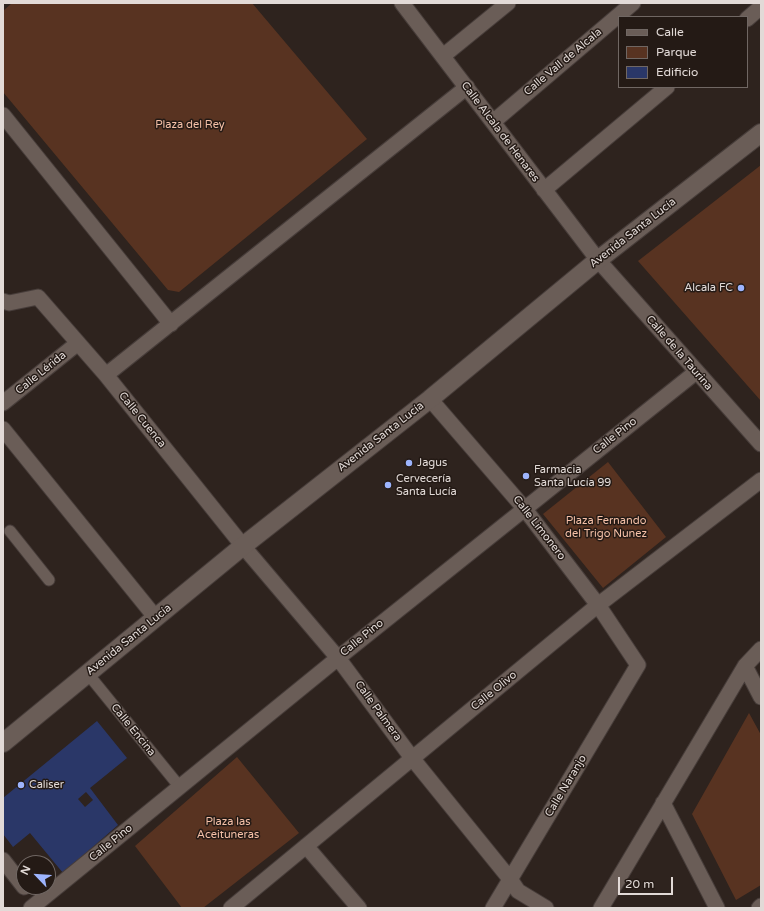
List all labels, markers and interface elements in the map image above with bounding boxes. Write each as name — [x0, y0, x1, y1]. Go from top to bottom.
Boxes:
legend — [618, 16, 748, 88]
text: Calle — [656, 25, 684, 39]
street label: Calle Vall de Alcala — [521, 26, 605, 98]
text: Parque — [656, 45, 697, 59]
text: Edificio — [656, 65, 698, 79]
street label: Calle Alcala de Henares — [458, 79, 542, 185]
park label: Plaza del Rey — [155, 118, 225, 132]
street label: Avenida Santa Lucía — [587, 195, 679, 271]
place label: Alcala FC — [684, 281, 733, 295]
marker: Alcala FC — [736, 283, 746, 293]
street label: Calle de la Taurina — [643, 313, 715, 393]
street label: Calle Lérida — [13, 349, 69, 397]
street label: Calle Cuenca — [116, 390, 168, 450]
street label: Avenida Santa Lucía — [335, 399, 427, 475]
street label: Calle Pino — [591, 415, 639, 457]
place label: Jagus — [417, 456, 447, 470]
marker: Jagus — [404, 458, 414, 468]
place label: Farmacia Santa Lucía 99 — [534, 463, 611, 489]
marker: Farmacia Santa Lucía 99 — [521, 471, 531, 481]
place label: Cervecería Santa Lucía — [396, 472, 457, 498]
marker: Cervecería Santa Lucía — [383, 480, 393, 490]
street label: Calle Limonero — [510, 493, 568, 563]
park label: Plaza Fernando del Trigo Nunez — [565, 514, 647, 540]
street label: Avenida Santa Lucía — [84, 602, 174, 678]
street label: Calle Pino — [338, 617, 386, 659]
street label: Calle Olivo — [468, 669, 520, 713]
street label: Calle Palmera — [352, 678, 404, 744]
street label: Calle Encina — [108, 701, 158, 759]
street label: Calle Naranjo — [542, 753, 590, 819]
place label: Caliser — [29, 778, 64, 792]
marker: Caliser — [16, 780, 26, 790]
park label: Plaza las Aceituneras — [197, 815, 259, 841]
street label: Calle Pino — [87, 822, 135, 864]
north arrow — [16, 855, 56, 895]
text: N — [18, 863, 33, 877]
scale bar — [620, 869, 675, 895]
text: 20 m — [625, 877, 654, 891]

